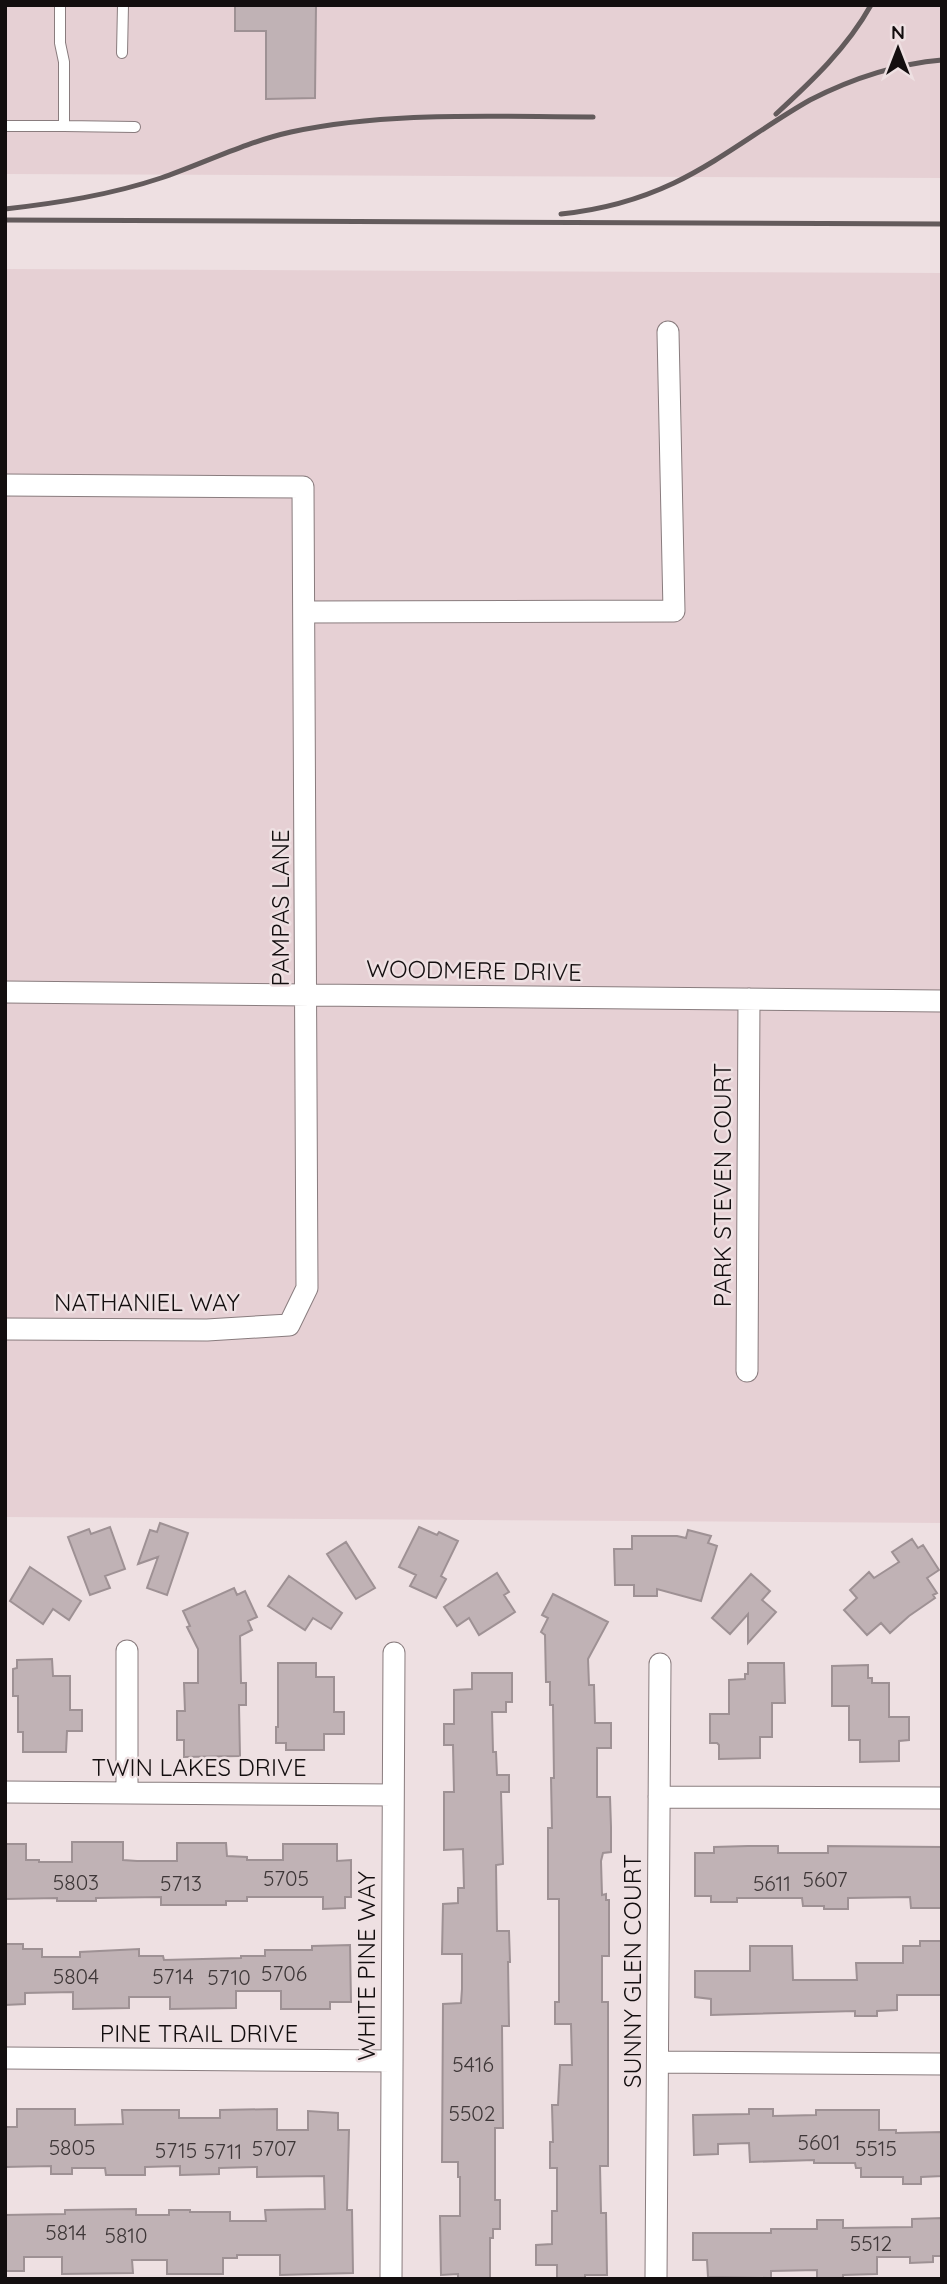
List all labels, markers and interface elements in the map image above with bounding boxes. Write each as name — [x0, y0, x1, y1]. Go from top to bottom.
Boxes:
north arrow — [863, 14, 933, 84]
text: N — [891, 20, 905, 44]
street label: PAMPAS LANE — [265, 829, 295, 987]
street label: WOODMERE DRIVE — [366, 953, 582, 987]
street label: PARK STEVEN COURT — [707, 1063, 737, 1307]
street label: NATHANIEL WAY — [54, 1287, 240, 1317]
street label: TWIN LAKES DRIVE — [91, 1752, 307, 1782]
street label: SUNNY GLEN COURT — [617, 1854, 647, 2088]
house number: 5705 — [263, 1865, 309, 1891]
house number: 5607 — [803, 1866, 848, 1892]
house number: 5803 — [53, 1869, 99, 1895]
house number: 5713 — [160, 1870, 202, 1896]
house number: 5611 — [753, 1870, 791, 1896]
street label: WHITE PINE WAY — [351, 1871, 381, 2061]
house number: 5706 — [261, 1960, 307, 1986]
house number: 5804 — [53, 1963, 99, 1989]
house number: 5714 — [152, 1963, 194, 1989]
house number: 5710 — [207, 1964, 251, 1990]
street label: PINE TRAIL DRIVE — [100, 2018, 298, 2048]
house number: 5416 — [452, 2051, 494, 2077]
house number: 5502 — [448, 2100, 496, 2126]
house number: 5601 — [797, 2129, 841, 2155]
house number: 5805 — [49, 2134, 95, 2160]
house number: 5707 — [252, 2135, 296, 2161]
house number: 5515 — [855, 2135, 897, 2161]
house number: 5715 — [155, 2137, 197, 2163]
house number: 5711 — [204, 2138, 242, 2164]
house number: 5814 — [45, 2219, 87, 2245]
house number: 5810 — [104, 2222, 148, 2248]
house number: 5512 — [850, 2230, 892, 2256]

